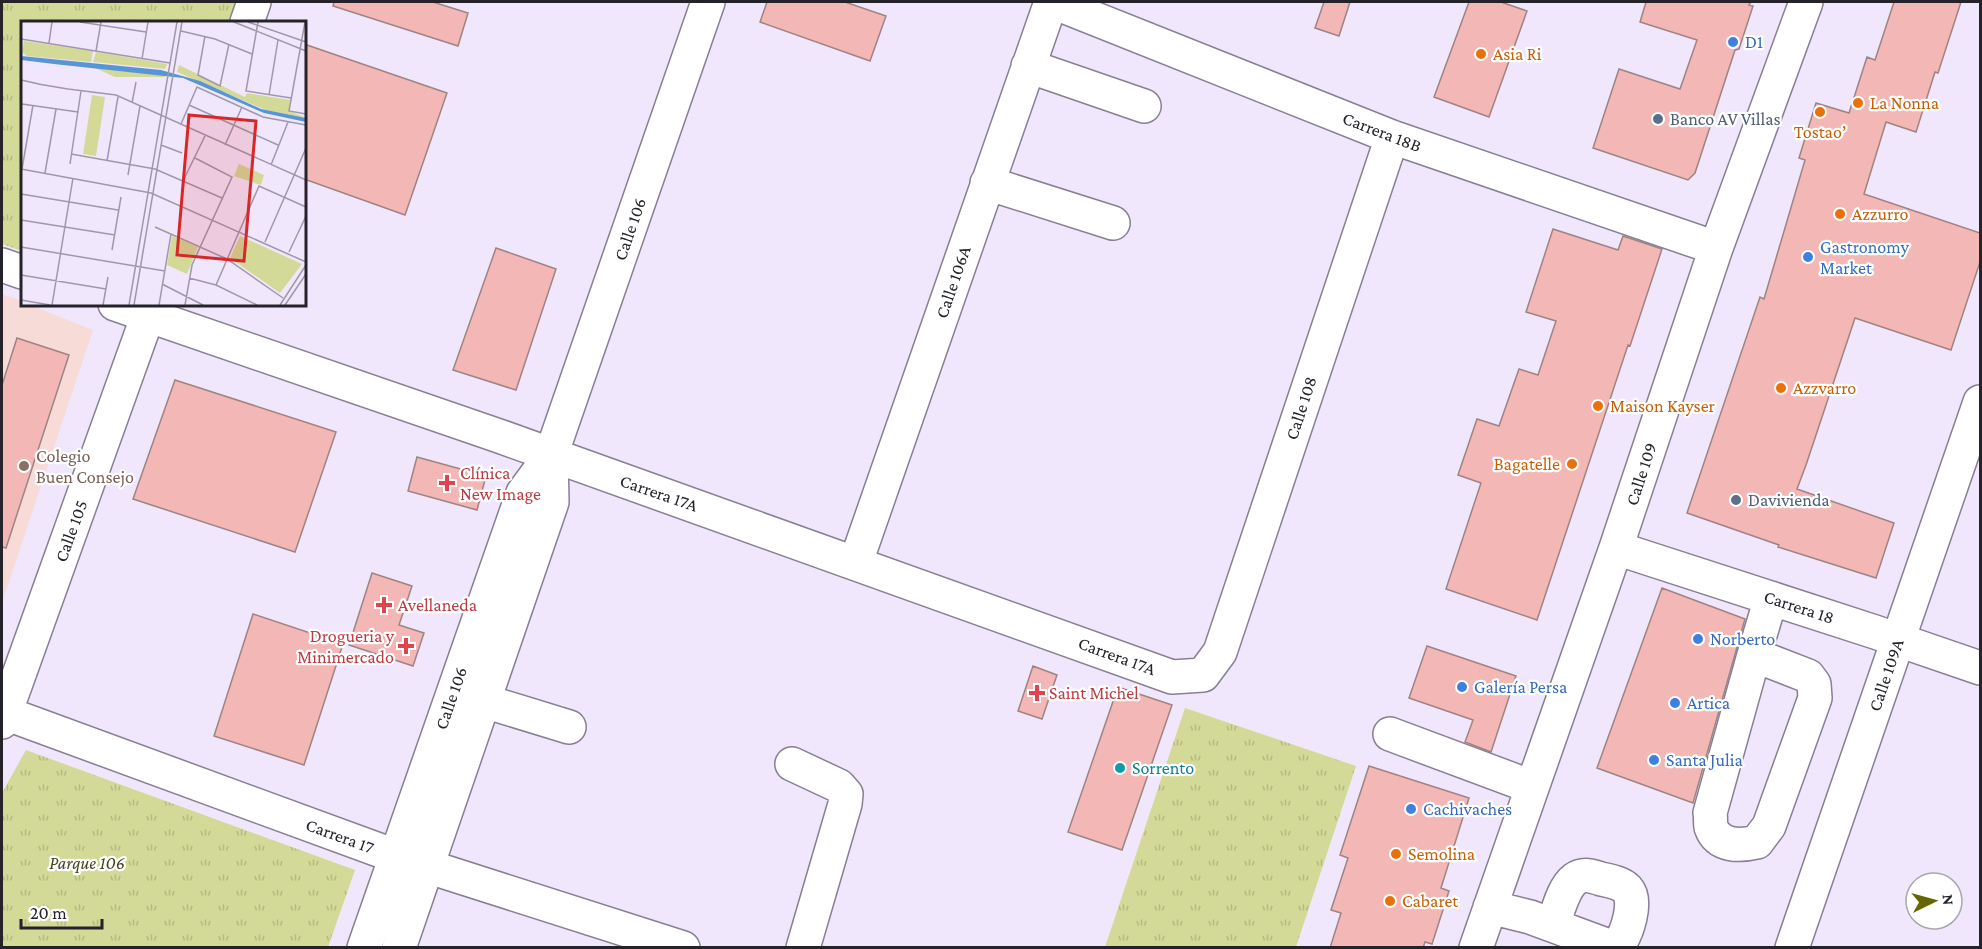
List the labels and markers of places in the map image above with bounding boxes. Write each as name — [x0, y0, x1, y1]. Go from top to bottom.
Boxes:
place label: D1 — [1745, 32, 1763, 52]
marker: D1 — [1726, 35, 1740, 49]
place label: Asia Ri — [1493, 44, 1542, 64]
marker: Asia Ri — [1474, 47, 1488, 61]
place label: La Nonna — [1870, 93, 1939, 113]
marker: La Nonna — [1851, 96, 1865, 110]
marker: Tostao’ — [1813, 105, 1827, 119]
place label: Banco AV Villas — [1670, 109, 1781, 129]
marker: Banco AV Villas — [1651, 112, 1665, 126]
place label: Tostao’ — [1794, 122, 1846, 142]
place label: Azzurro — [1852, 204, 1908, 224]
marker: Azzurro — [1833, 207, 1847, 221]
place label: Gastronomy Market — [1820, 237, 1910, 278]
marker: Gastronomy Market — [1801, 250, 1815, 264]
place label: Azzvarro — [1793, 378, 1856, 398]
marker: Azzvarro — [1774, 381, 1788, 395]
place label: Maison Kayser — [1610, 396, 1716, 416]
marker: Maison Kayser — [1591, 399, 1605, 413]
place label: Colegio Buen Consejo — [36, 446, 134, 488]
place label: Bagatelle — [1494, 454, 1560, 474]
marker: Bagatelle — [1565, 457, 1579, 471]
marker: Colegio Buen Consejo — [17, 459, 31, 473]
place label: Clínica New Image — [460, 463, 541, 504]
marker: Clínica New Image — [438, 474, 456, 492]
place label: Davivienda — [1748, 490, 1830, 510]
marker: Davivienda — [1729, 493, 1743, 507]
place label: Avellaneda — [398, 595, 477, 615]
marker: Avellaneda — [375, 596, 393, 614]
place label: Drogueria y Minimercado — [297, 626, 395, 667]
place label: Norberto — [1710, 629, 1775, 649]
marker: Norberto — [1691, 632, 1705, 646]
marker: Drogueria y Minimercado — [399, 639, 413, 653]
place label: Galería Persa — [1474, 677, 1567, 697]
marker: Galería Persa — [1455, 680, 1469, 694]
place label: Saint Michel — [1049, 683, 1139, 703]
marker: Saint Michel — [1030, 686, 1044, 700]
place label: Artica — [1687, 693, 1730, 713]
marker: Artica — [1668, 696, 1682, 710]
place label: Santa Julia — [1666, 750, 1743, 770]
marker: Santa Julia — [1647, 753, 1661, 767]
place label: Sorrento — [1132, 758, 1194, 778]
marker: Sorrento — [1113, 761, 1127, 775]
place label: Cachivaches — [1423, 799, 1512, 819]
marker: Cachivaches — [1404, 802, 1418, 816]
place label: Semolina — [1408, 844, 1475, 864]
marker: Semolina — [1389, 847, 1403, 861]
place label: Cabaret — [1402, 891, 1459, 911]
marker: Cabaret — [1383, 894, 1397, 908]

